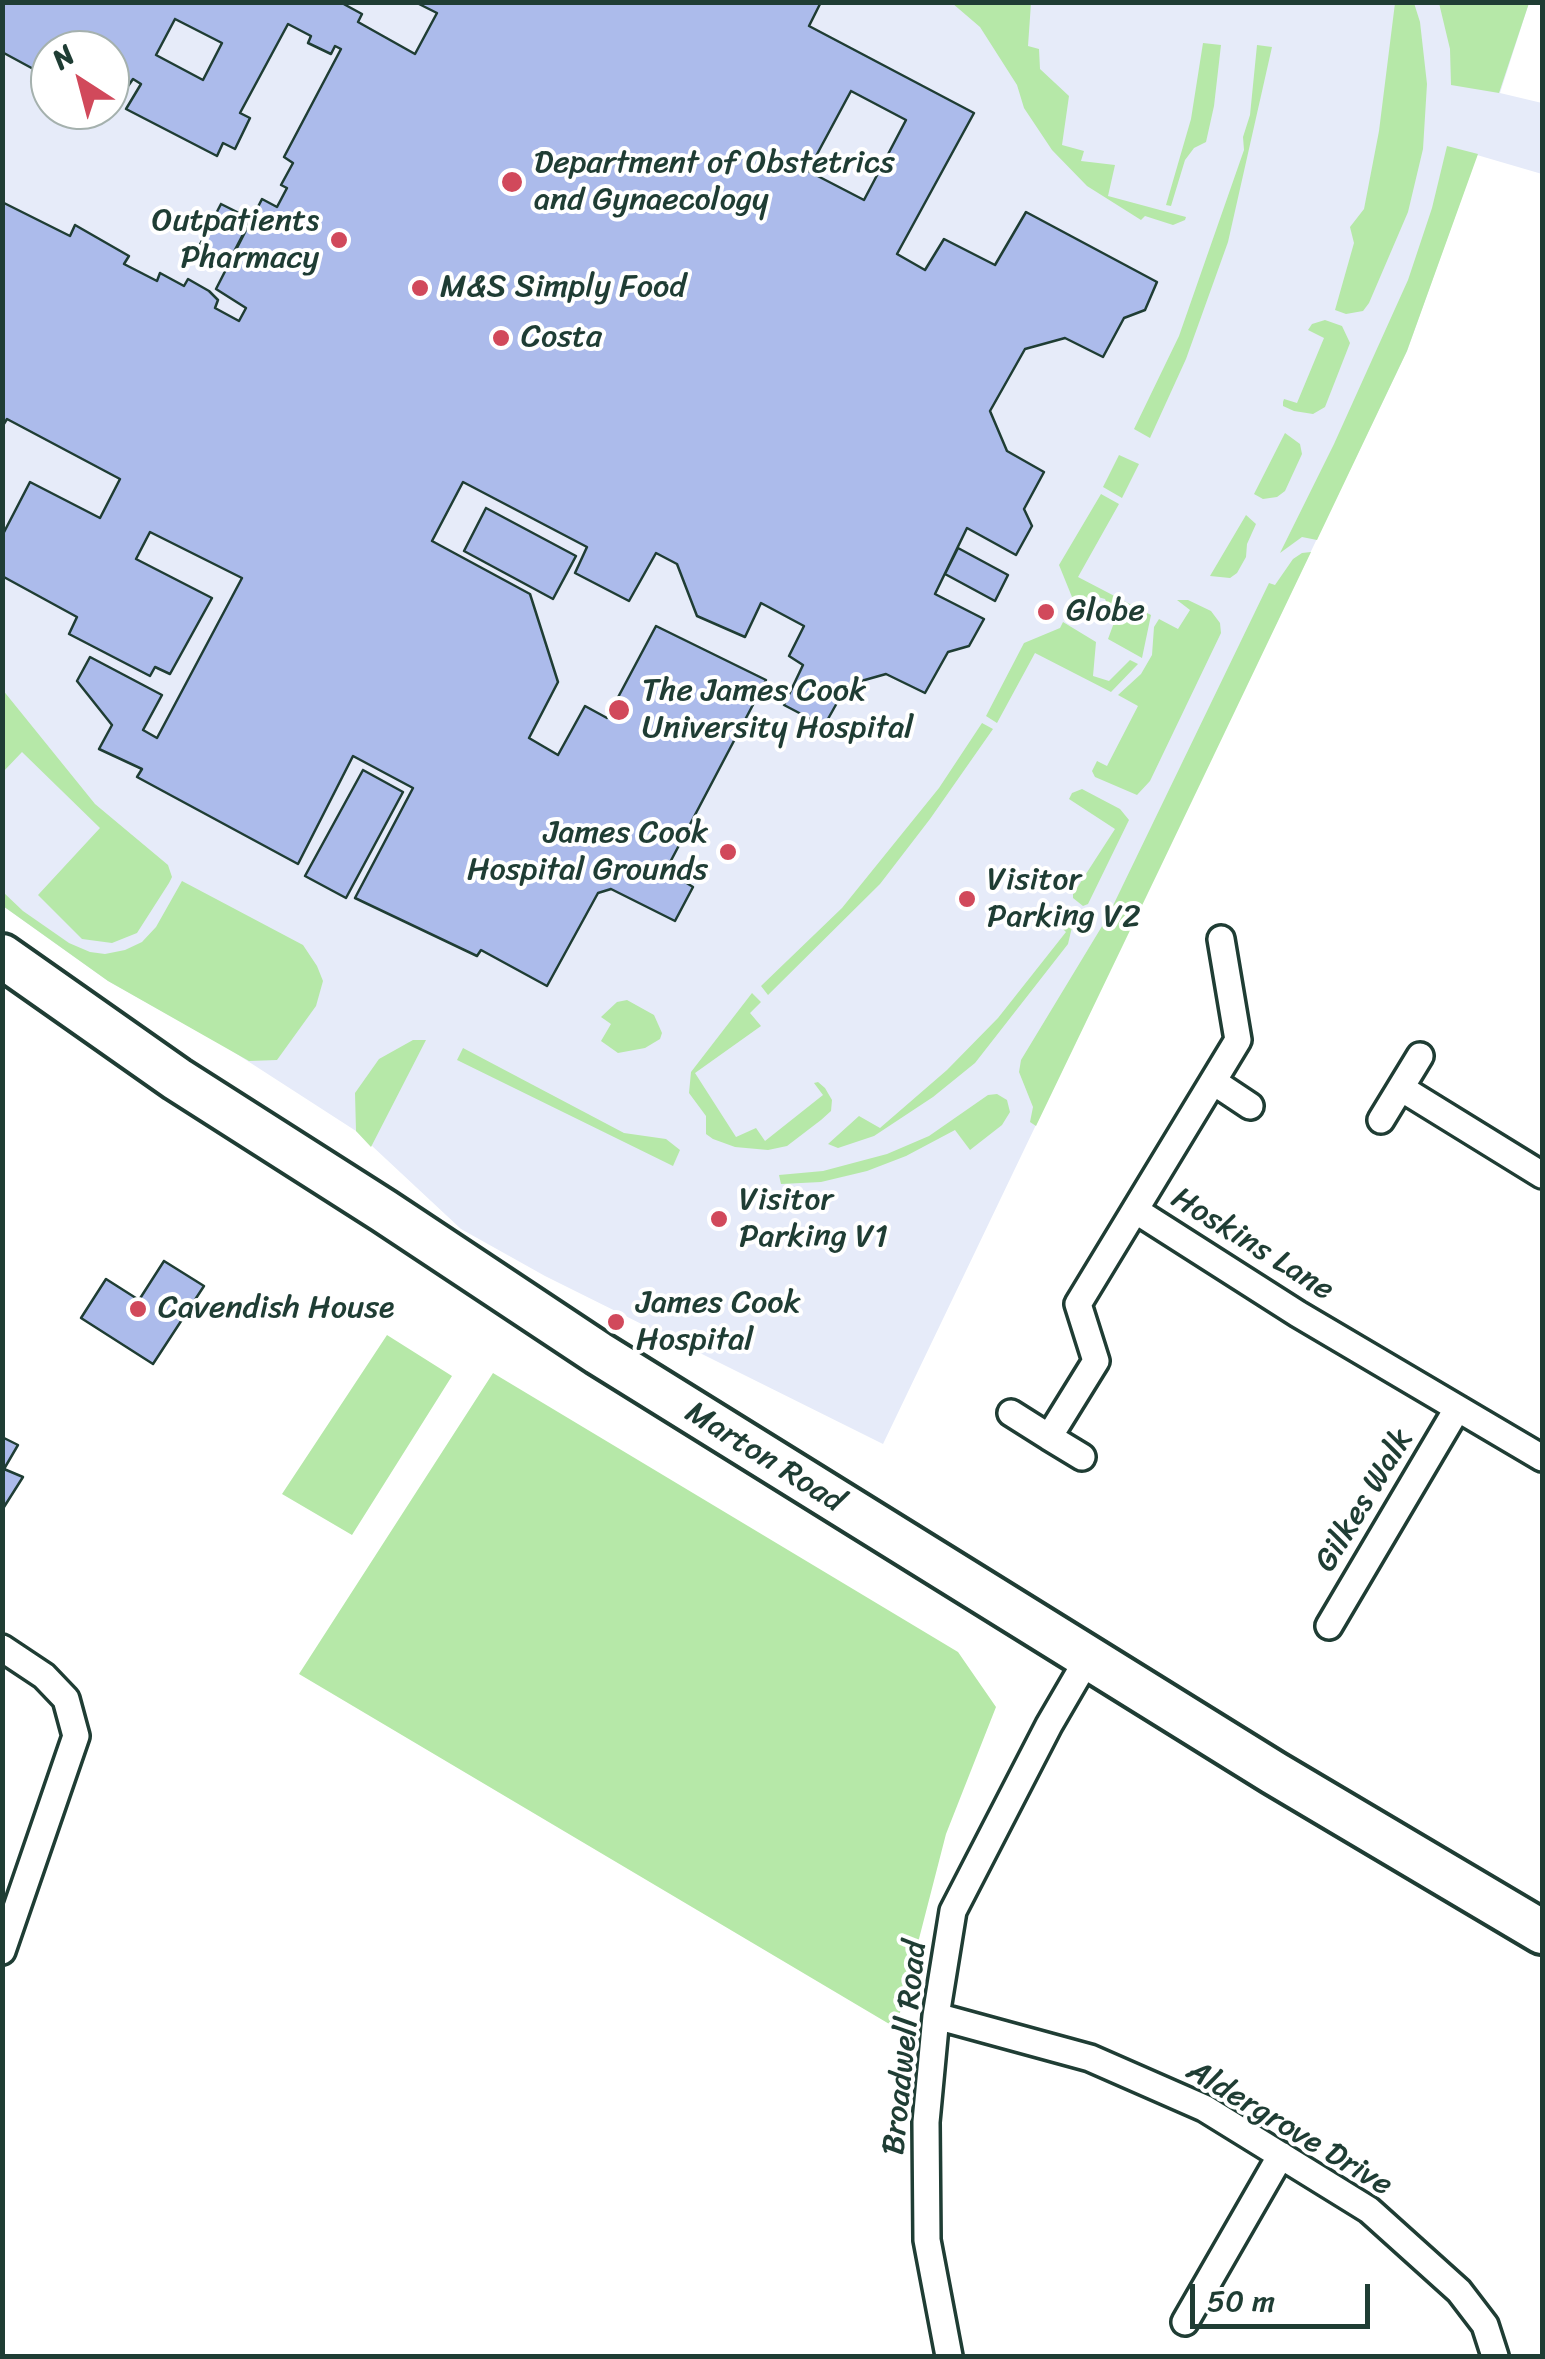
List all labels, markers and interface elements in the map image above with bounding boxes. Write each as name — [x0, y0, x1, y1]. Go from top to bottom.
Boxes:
north arrow — [30, 30, 130, 130]
text: N — [41, 31, 85, 82]
place label: Department of Obstetrics and Gynaecology — [534, 145, 895, 220]
marker: Department of Obstetrics and Gynaecology — [499, 169, 525, 195]
place label: Outpatients Pharmacy — [152, 203, 319, 278]
marker: Outpatients Pharmacy — [328, 229, 350, 251]
place label: M&S Simply Food — [440, 269, 686, 307]
marker: M&S Simply Food — [409, 277, 431, 299]
place label: Costa — [521, 319, 602, 357]
marker: Costa — [490, 327, 512, 349]
place label: Globe — [1066, 593, 1145, 631]
marker: Globe — [1035, 601, 1057, 623]
place label: The James Cook University Hospital — [642, 673, 913, 748]
marker: The James Cook University Hospital — [606, 697, 632, 723]
place label: James Cook Hospital Grounds — [467, 815, 708, 890]
marker: James Cook Hospital Grounds — [717, 841, 739, 863]
place label: Visitor Parking V2 — [987, 862, 1141, 937]
marker: Visitor Parking V2 — [956, 888, 978, 910]
street label: Hoskins Lane — [1164, 1180, 1340, 1310]
place label: Visitor Parking V1 — [739, 1182, 888, 1257]
marker: Visitor Parking V1 — [708, 1208, 730, 1230]
place label: James Cook Hospital — [636, 1285, 801, 1360]
place label: Cavendish House — [158, 1290, 394, 1328]
marker: Cavendish House — [127, 1298, 149, 1320]
marker: James Cook Hospital — [605, 1311, 627, 1333]
street label: Marton Road — [678, 1394, 850, 1522]
street label: Gilkes Walk — [1307, 1423, 1423, 1579]
street label: Broadwell Road — [876, 1939, 936, 2157]
street label: Aldergrove Drive — [1179, 2053, 1399, 2205]
scale bar — [1195, 2264, 1375, 2326]
text: 50 m — [1207, 2274, 1275, 2328]

